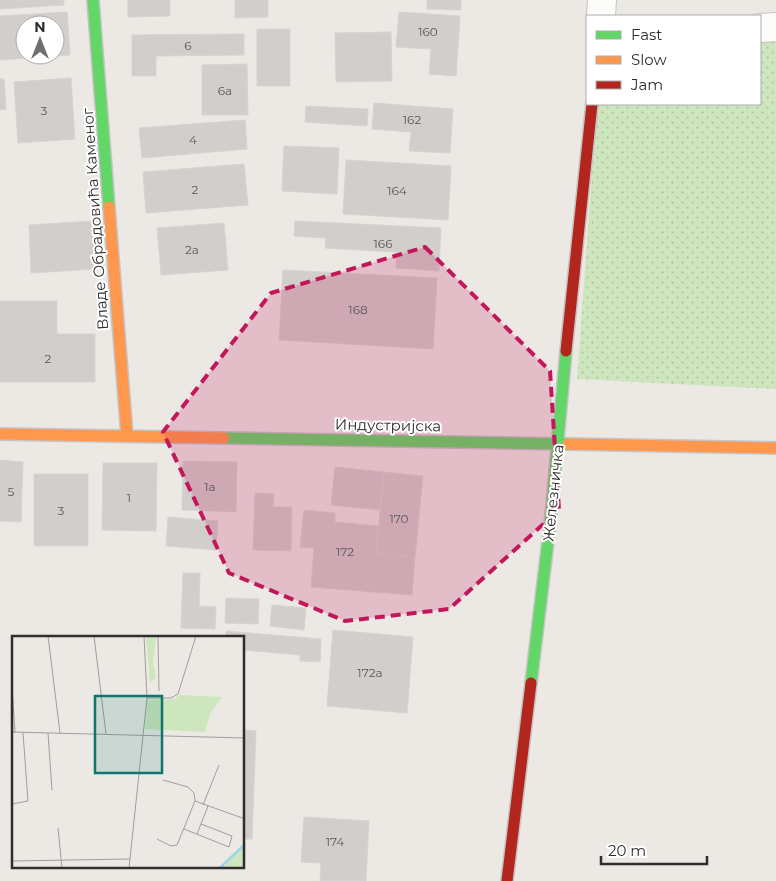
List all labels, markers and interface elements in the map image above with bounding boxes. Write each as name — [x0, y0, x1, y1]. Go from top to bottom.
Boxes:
north arrow — [15, 15, 65, 65]
legend — [586, 15, 761, 105]
text: N — [34, 18, 46, 36]
house number: 160 — [418, 24, 438, 39]
text: Fast — [631, 25, 662, 44]
house number: 6 — [184, 38, 192, 53]
text: Slow — [631, 50, 667, 69]
text: Jam — [630, 75, 663, 94]
house number: 6a — [218, 83, 232, 98]
house number: 3 — [41, 103, 48, 118]
street label: Владе Обрадовића Каменог — [78, 107, 112, 331]
house number: 162 — [403, 112, 421, 127]
house number: 4 — [189, 132, 197, 147]
house number: 2 — [192, 182, 199, 197]
house number: 164 — [387, 183, 407, 198]
house number: 166 — [374, 236, 392, 251]
house number: 2a — [185, 242, 199, 257]
house number: 168 — [348, 302, 368, 317]
house number: 2 — [45, 351, 52, 366]
street label: Индустријска — [335, 415, 441, 435]
street label: Железничка — [538, 444, 568, 542]
house number: 1a — [204, 479, 216, 494]
house number: 5 — [8, 484, 15, 499]
house number: 1 — [127, 490, 131, 505]
house number: 3 — [58, 503, 65, 518]
house number: 170 — [389, 511, 409, 526]
house number: 172 — [336, 544, 354, 559]
inset map — [12, 636, 245, 868]
house number: 172a — [357, 665, 383, 680]
house number: 174 — [326, 834, 344, 849]
scale bar — [601, 834, 707, 866]
text: 20 m — [608, 841, 646, 860]

